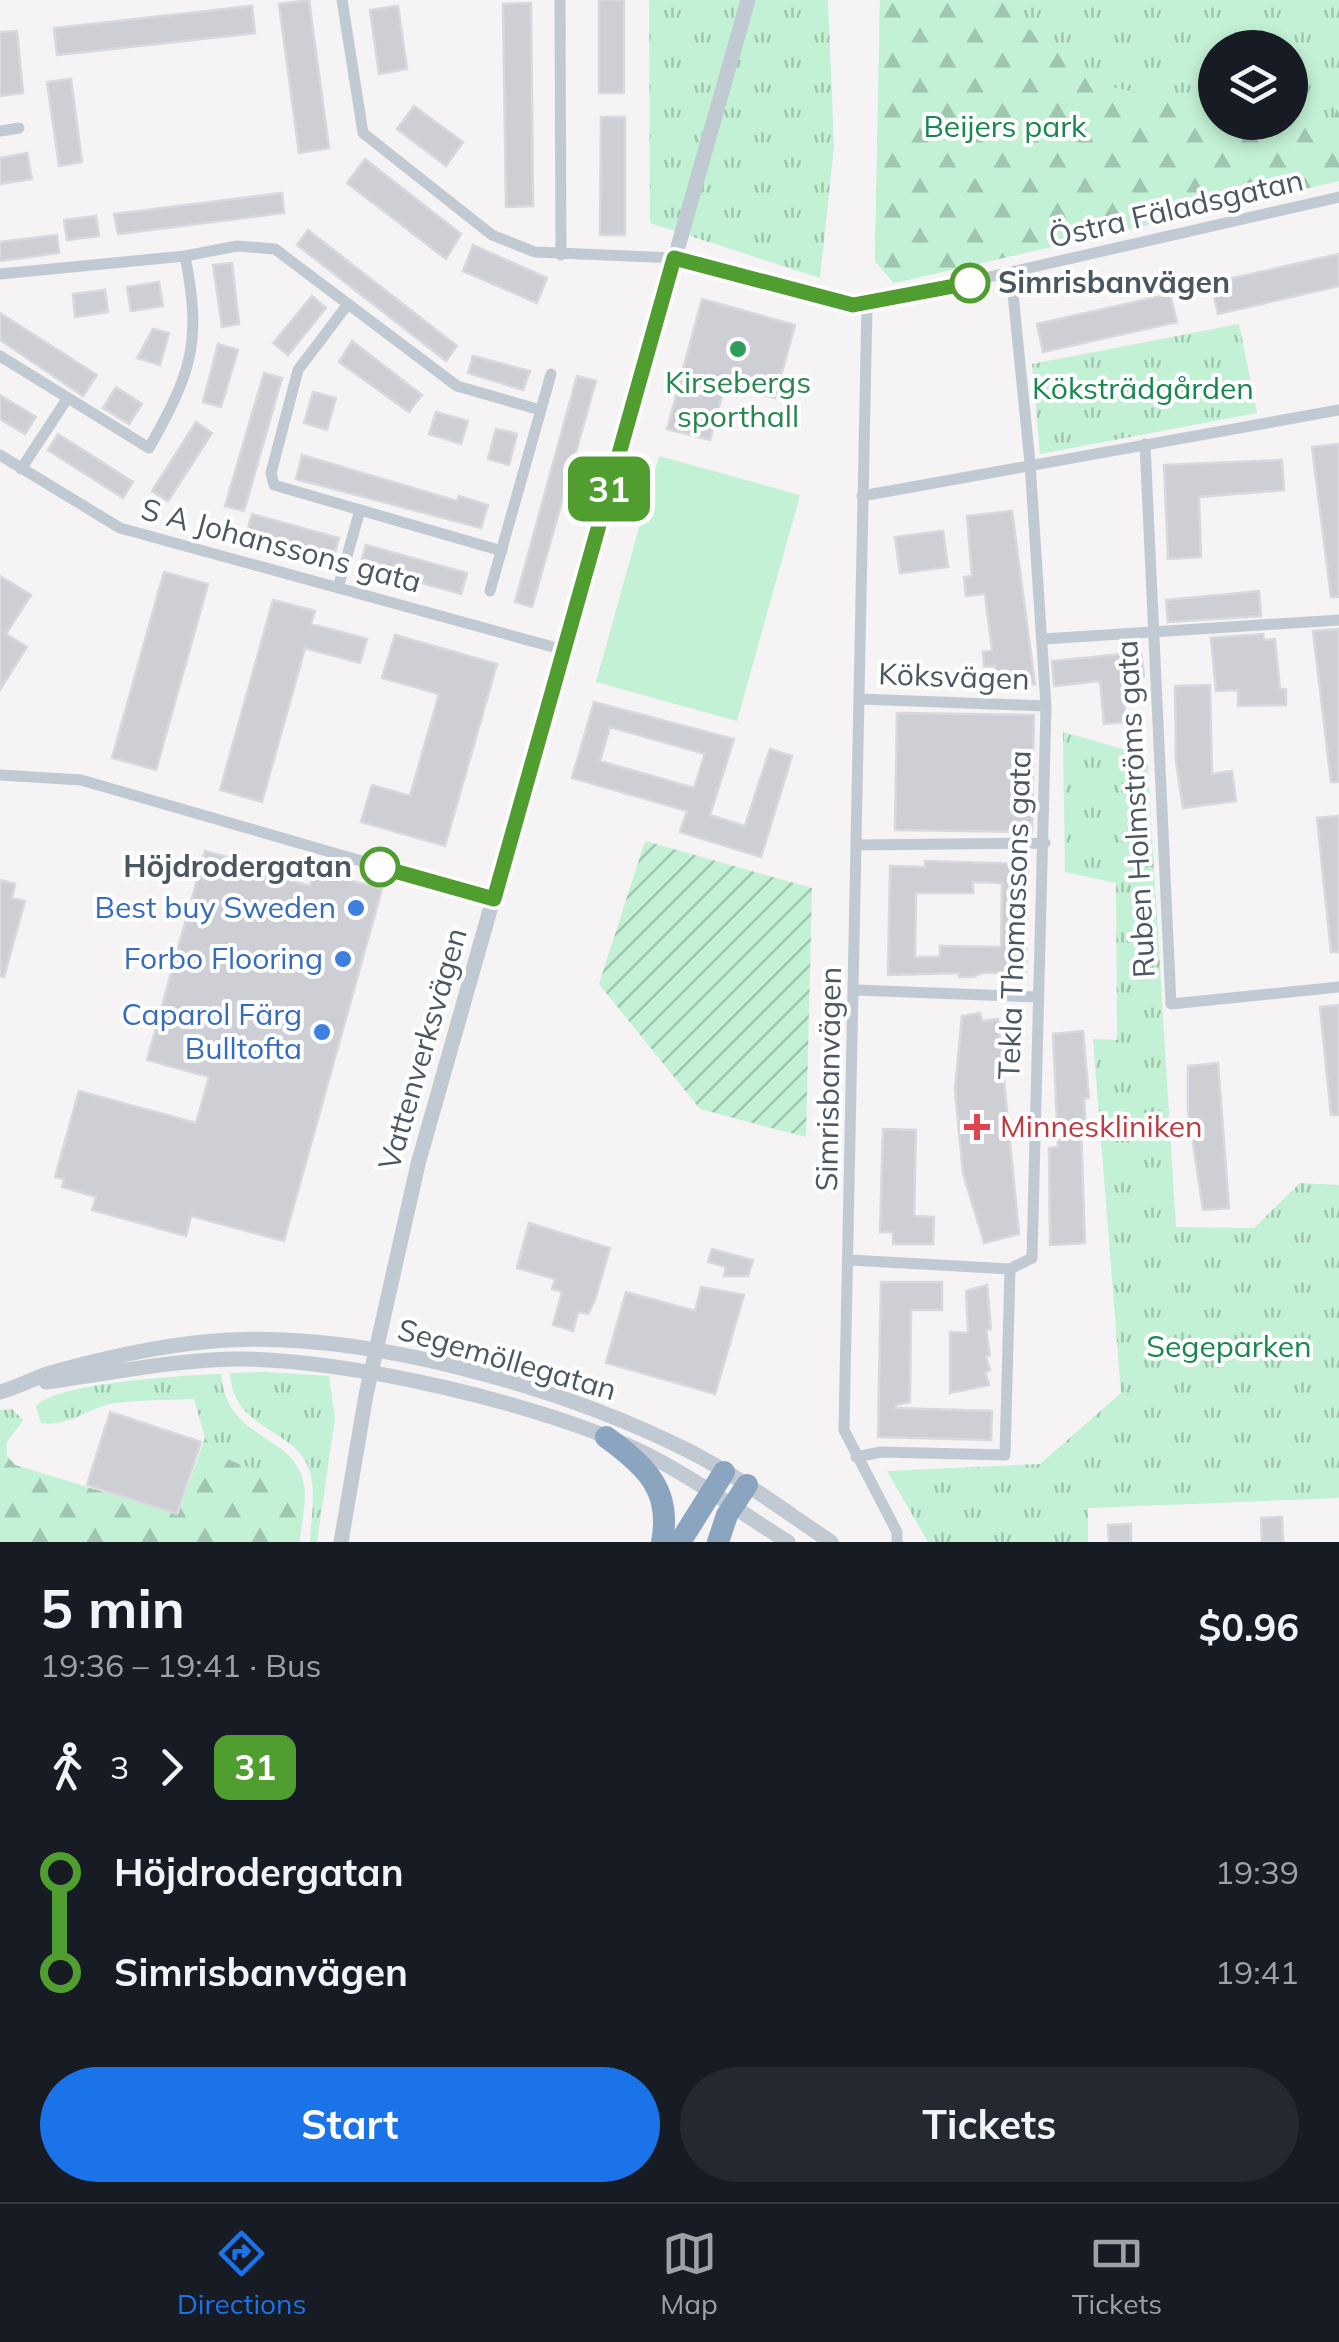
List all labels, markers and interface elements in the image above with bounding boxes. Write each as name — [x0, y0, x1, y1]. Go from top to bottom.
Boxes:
map controls — [1198, 30, 1308, 140]
button: layers — [1198, 30, 1308, 140]
park label: Beijers park — [923, 107, 1087, 145]
street label: Östra Fäladsgatan — [1045, 160, 1307, 256]
place label: Simrisbanvägen — [998, 263, 1230, 301]
marker: Simrisbanvägen — [951, 264, 989, 302]
marker: Kirsebergs sporthall — [727, 338, 749, 360]
place label: Kirsebergs sporthall — [665, 363, 811, 435]
park label: Köksträdgården — [1032, 369, 1254, 407]
line badge: 31 — [564, 456, 654, 522]
text: 31 — [588, 467, 630, 511]
street label: S A Johanssons gata — [137, 489, 425, 601]
street label: Ruben Holmströms gata — [1107, 639, 1163, 979]
street label: Köksvägen — [878, 654, 1030, 698]
street label: Tekla Thomassons gata — [989, 750, 1039, 1080]
place label: Höjdrodergatan — [123, 847, 352, 885]
marker: Höjdrodergatan — [361, 848, 399, 886]
place label: Best buy Sweden — [95, 888, 336, 926]
marker: Best buy Sweden — [345, 897, 367, 919]
street label: Vattenverksvägen — [369, 923, 475, 1174]
place label: Forbo Flooring — [124, 939, 323, 977]
marker: Forbo Flooring — [332, 948, 354, 970]
street label: Simrisbanvägen — [807, 966, 849, 1192]
place label: Caparol Färg Bulltofta — [122, 995, 302, 1067]
marker: Caparol Färg Bulltofta — [311, 1021, 333, 1043]
place label: Minneskliniken — [1000, 1107, 1203, 1145]
marker: Minneskliniken — [964, 1114, 990, 1140]
street label: Segemöllegatan — [394, 1310, 621, 1408]
park label: Segeparken — [1146, 1327, 1312, 1365]
text: 5 min — [40, 1573, 185, 1642]
text: $0.96 — [1198, 1603, 1299, 1651]
text: 19:36 – 19:41 · Bus — [40, 1645, 321, 1685]
icon: walk — [40, 1740, 95, 1795]
icon: forward — [144, 1740, 199, 1795]
text: 31 — [234, 1745, 276, 1789]
text: 3 — [110, 1747, 129, 1787]
text: Höjdrodergatan — [114, 1848, 404, 1896]
text: 19:39 — [1215, 1852, 1299, 1892]
text: Simrisbanvägen — [114, 1948, 408, 1996]
text: 19:41 — [1215, 1952, 1299, 1992]
button: Start — [40, 2067, 660, 2182]
button: Tickets — [680, 2067, 1299, 2182]
tab: Directions — [177, 2226, 306, 2321]
tab: Map — [660, 2226, 718, 2321]
tab: Tickets — [1072, 2226, 1162, 2321]

